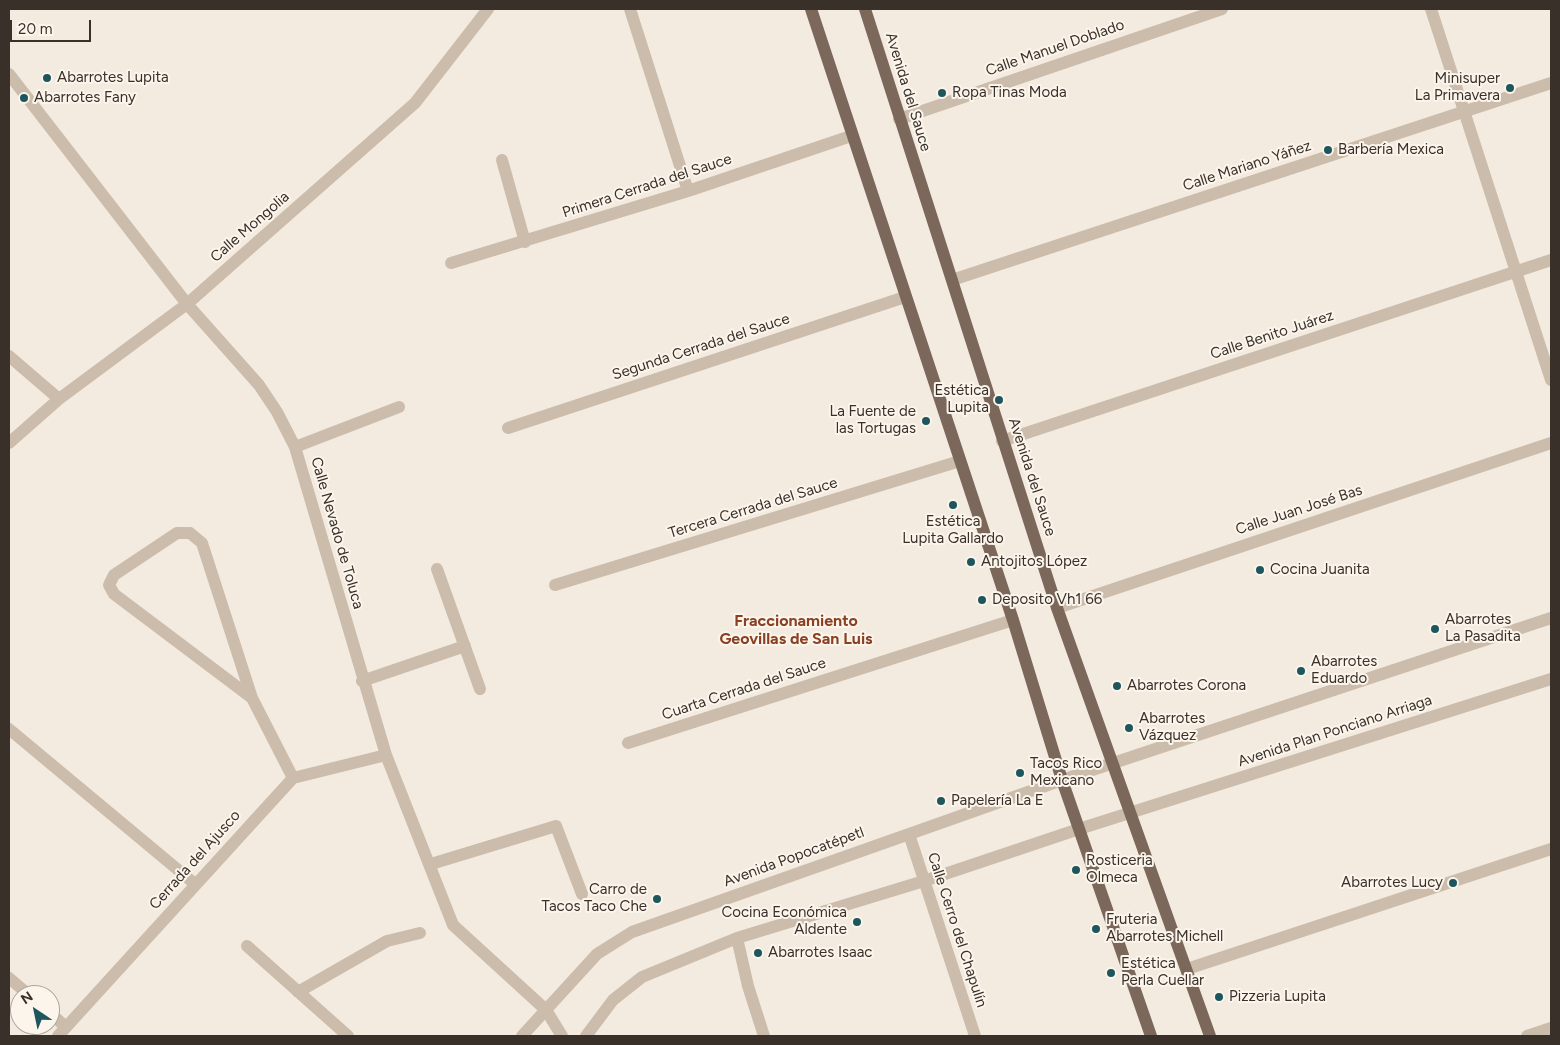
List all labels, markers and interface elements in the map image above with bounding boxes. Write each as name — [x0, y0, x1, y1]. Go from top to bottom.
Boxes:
scale bar — [12, 10, 94, 42]
street label: Calle Manuel Doblado — [983, 16, 1127, 80]
text: 20 m — [18, 20, 52, 38]
street label: Avenida del Sauce — [881, 30, 935, 154]
place label: Abarrotes Lupita — [57, 69, 169, 87]
place label: Minisuper La Primavera — [1415, 70, 1500, 105]
marker: Abarrotes Lupita — [41, 72, 53, 84]
marker: Minisuper La Primavera — [1504, 82, 1516, 94]
place label: Ropa Tinas Moda — [952, 84, 1067, 102]
marker: Ropa Tinas Moda — [936, 87, 948, 99]
place label: Abarrotes Fany — [34, 89, 136, 107]
marker: Abarrotes Fany — [18, 92, 30, 104]
street label: Calle Mariano Yáñez — [1181, 137, 1313, 195]
place label: Barbería Mexica — [1338, 141, 1444, 159]
marker: Barbería Mexica — [1322, 144, 1334, 156]
street label: Primera Cerrada del Sauce — [560, 150, 734, 222]
street label: Calle Mongolia — [207, 188, 293, 266]
street label: Calle Benito Juárez — [1208, 307, 1336, 363]
street label: Segunda Cerrada del Sauce — [610, 310, 792, 384]
place label: Estética Lupita — [934, 382, 989, 417]
marker: Estética Lupita — [993, 394, 1005, 406]
place label: La Fuente de las Tortugas — [829, 403, 916, 438]
marker: La Fuente de las Tortugas — [920, 415, 932, 427]
street label: Avenida del Sauce — [1004, 416, 1060, 538]
street label: Calle Nevado de Toluca — [307, 455, 367, 611]
street label: Tercera Cerrada del Sauce — [666, 474, 840, 542]
street label: Calle Juan José Bas — [1233, 481, 1365, 539]
marker: Estética Lupita Gallardo — [947, 499, 959, 511]
place label: Estética Lupita Gallardo — [902, 513, 1004, 548]
place label: Antojitos López — [981, 553, 1087, 571]
marker: Antojitos López — [965, 556, 977, 568]
place label: Cocina Juanita — [1270, 561, 1370, 579]
marker: Cocina Juanita — [1254, 564, 1266, 576]
place label: Deposito Vh1 66 — [992, 591, 1102, 609]
marker: Deposito Vh1 66 — [976, 594, 988, 606]
district label: Fraccionamiento Geovillas de San Luis — [719, 611, 873, 649]
place label: Abarrotes La Pasadita — [1445, 611, 1521, 646]
marker: Abarrotes La Pasadita — [1429, 623, 1441, 635]
place label: Abarrotes Eduardo — [1311, 653, 1377, 688]
street label: Cuarta Cerrada del Sauce — [660, 654, 828, 724]
marker: Abarrotes Eduardo — [1295, 665, 1307, 677]
place label: Abarrotes Corona — [1127, 677, 1246, 695]
marker: Abarrotes Corona — [1111, 680, 1123, 692]
street label: Avenida Plan Ponciano Arriaga — [1236, 691, 1434, 771]
place label: Abarrotes Vázquez — [1139, 710, 1205, 745]
marker: Abarrotes Vázquez — [1123, 722, 1135, 734]
place label: Tacos Rico Mexicano — [1030, 755, 1102, 790]
marker: Tacos Rico Mexicano — [1014, 767, 1026, 779]
place label: Papelería La E — [951, 792, 1044, 810]
marker: Papelería La E — [935, 795, 947, 807]
street label: Cerrada del Ajusco — [146, 807, 244, 913]
street label: Avenida Popocatépetl — [721, 823, 867, 891]
street label: Calle Cerro del Chapulín — [923, 850, 991, 1010]
place label: Rosticeria Olmeca — [1086, 852, 1153, 887]
marker: Rosticeria Olmeca — [1070, 864, 1082, 876]
place label: Abarrotes Lucy — [1341, 874, 1443, 892]
marker: Abarrotes Lucy — [1447, 877, 1459, 889]
place label: Carro de Tacos Taco Che — [542, 881, 647, 916]
marker: Carro de Tacos Taco Che — [651, 893, 663, 905]
place label: Cocina Económica Aldente — [721, 904, 847, 939]
place label: Fruteria Abarrotes Michell — [1106, 911, 1223, 946]
marker: Cocina Económica Aldente — [851, 916, 863, 928]
marker: Fruteria Abarrotes Michell — [1090, 923, 1102, 935]
place label: Abarrotes Isaac — [768, 944, 872, 962]
marker: Abarrotes Isaac — [752, 947, 764, 959]
place label: Estética Perla Cuellar — [1121, 955, 1204, 990]
marker: Estética Perla Cuellar — [1105, 967, 1117, 979]
north arrow — [10, 985, 60, 1035]
text: N — [18, 988, 36, 1008]
place label: Pizzeria Lupita — [1229, 988, 1326, 1006]
marker: Pizzeria Lupita — [1213, 991, 1225, 1003]

